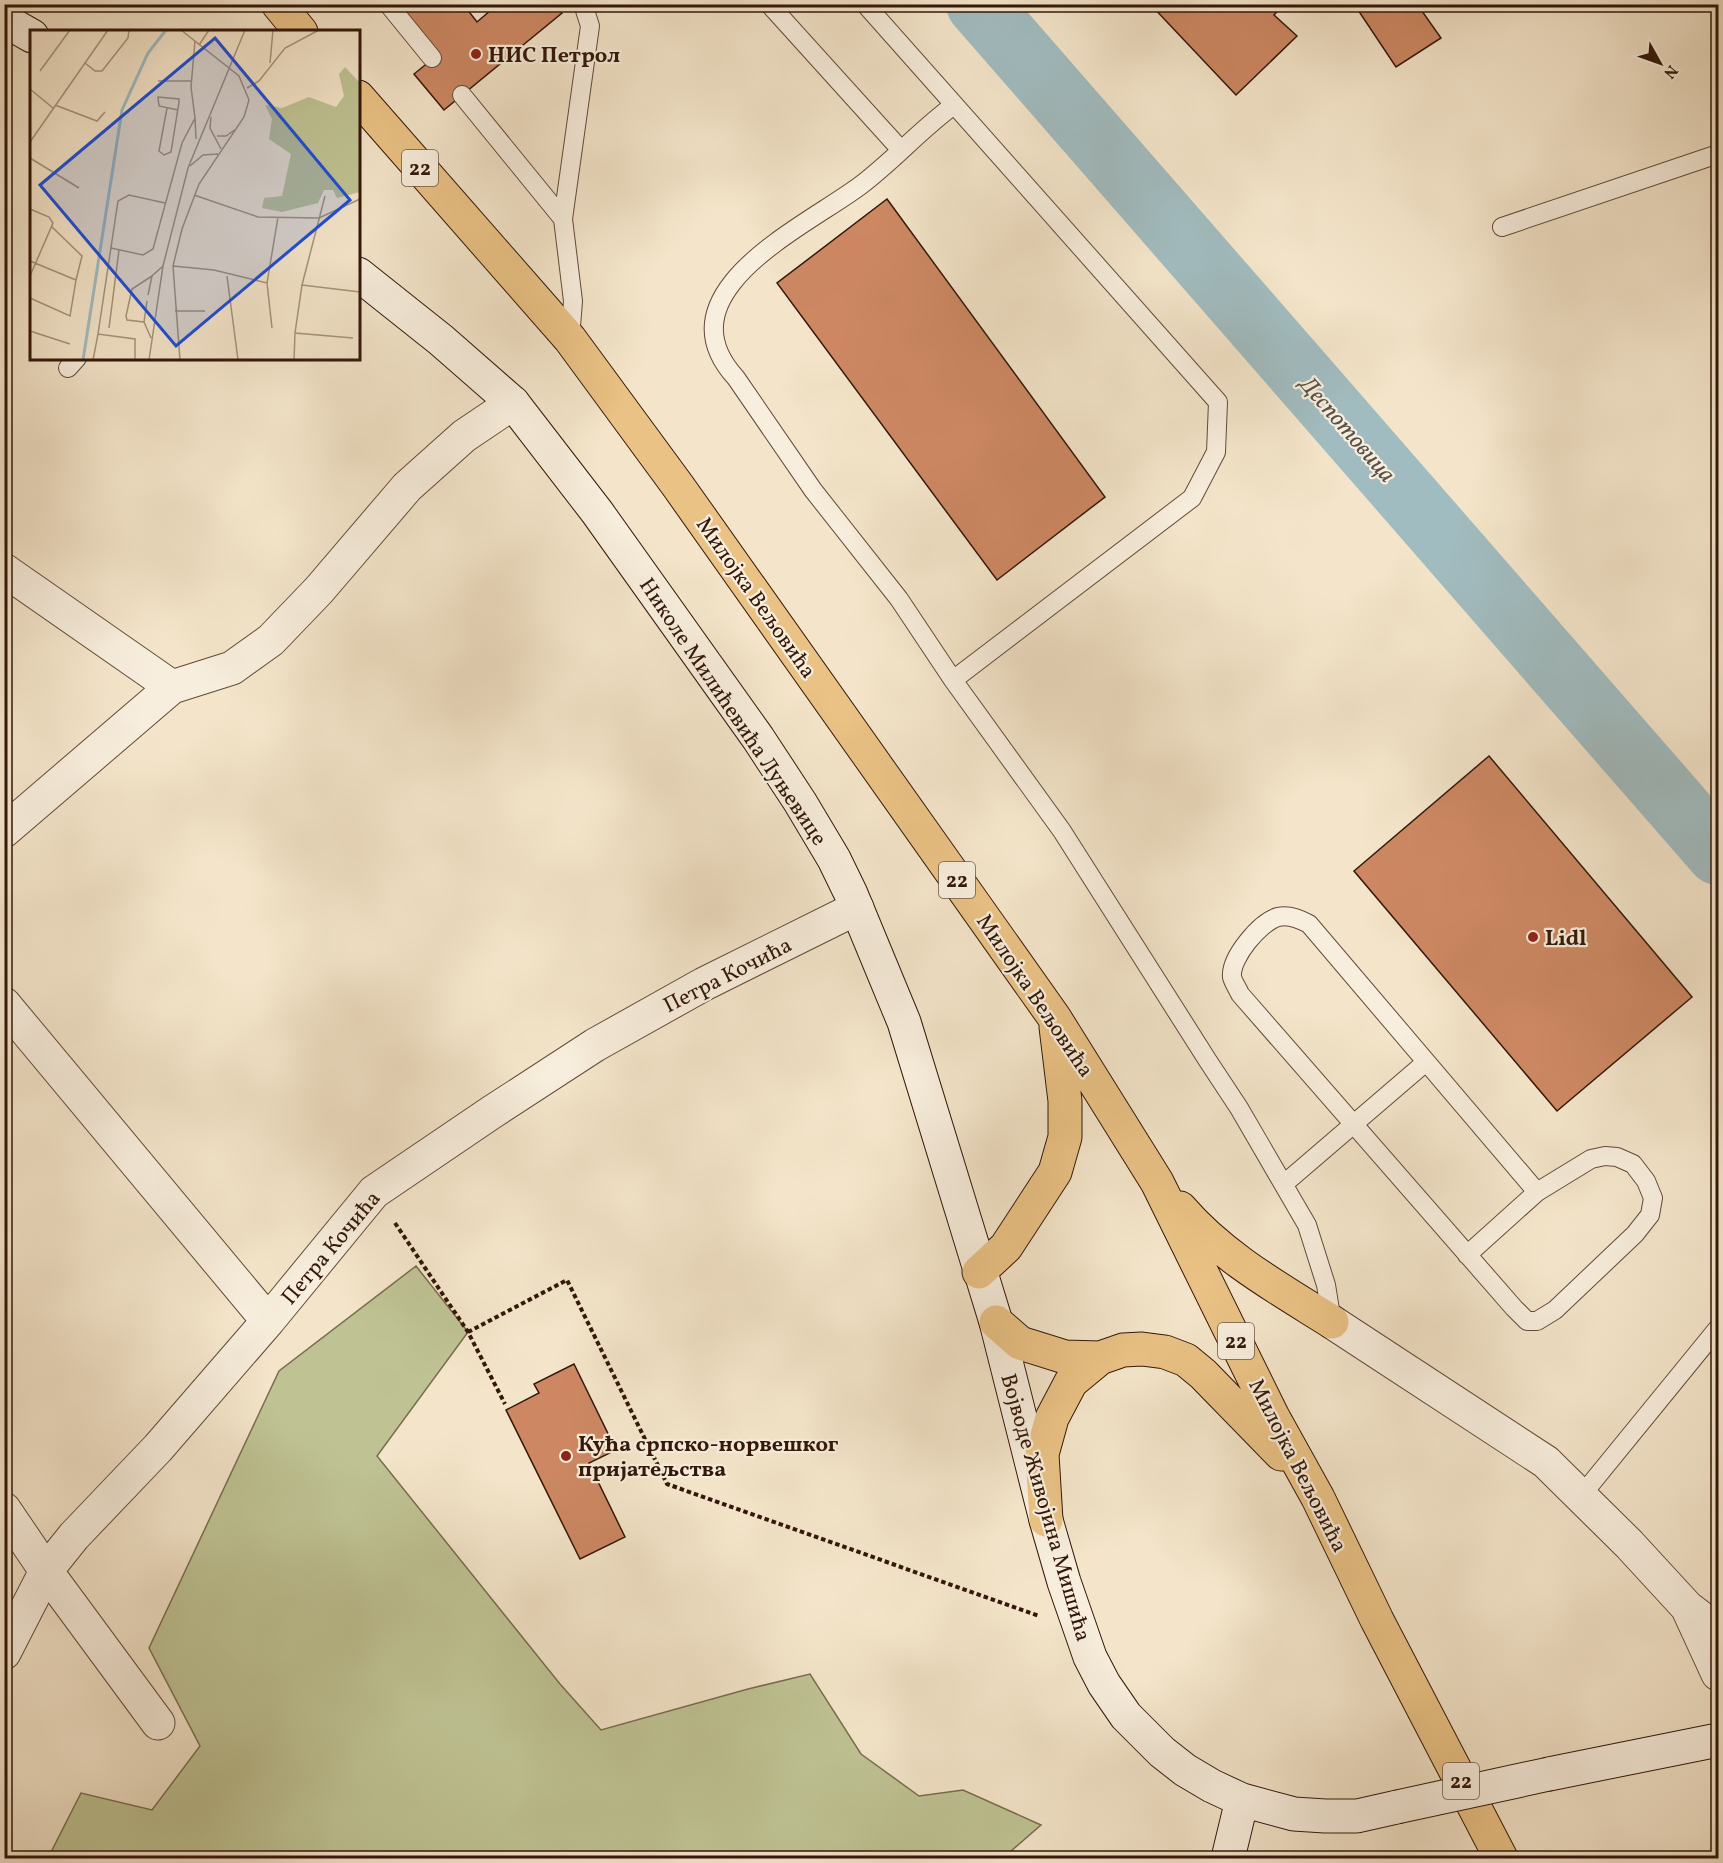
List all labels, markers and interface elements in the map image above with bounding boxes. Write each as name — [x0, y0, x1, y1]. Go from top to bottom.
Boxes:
inset map — [30, 30, 360, 360]
north arrow — [1630, 33, 1690, 93]
place label: НИС Петрол — [488, 41, 620, 72]
marker: НИС Петрол — [469, 47, 483, 61]
text: N — [1658, 60, 1682, 83]
road number: 22 — [402, 150, 438, 186]
water label: Деспотовица — [1289, 368, 1403, 491]
street label: Милојка Вељовића — [687, 511, 822, 686]
street label: Николе Милићевића Луњевице — [630, 572, 834, 853]
road number: 22 — [939, 862, 975, 898]
street label: Милојка Вељовића — [968, 909, 1100, 1084]
place label: Lidl — [1545, 924, 1587, 955]
street label: Петра Кочића — [658, 930, 798, 1022]
marker: Lidl — [1526, 930, 1540, 944]
street label: Петра Кочића — [275, 1185, 389, 1312]
road number: 22 — [1218, 1323, 1254, 1359]
street label: Војводе Живојина Мишића — [991, 1370, 1098, 1645]
street label: Милојка Вељовића — [1240, 1374, 1354, 1558]
place label: Кућа српско-норвешког пријатељства — [578, 1430, 839, 1486]
marker: Кућа српско-норвешког пријатељства — [559, 1449, 573, 1463]
road number: 22 — [1443, 1763, 1479, 1799]

